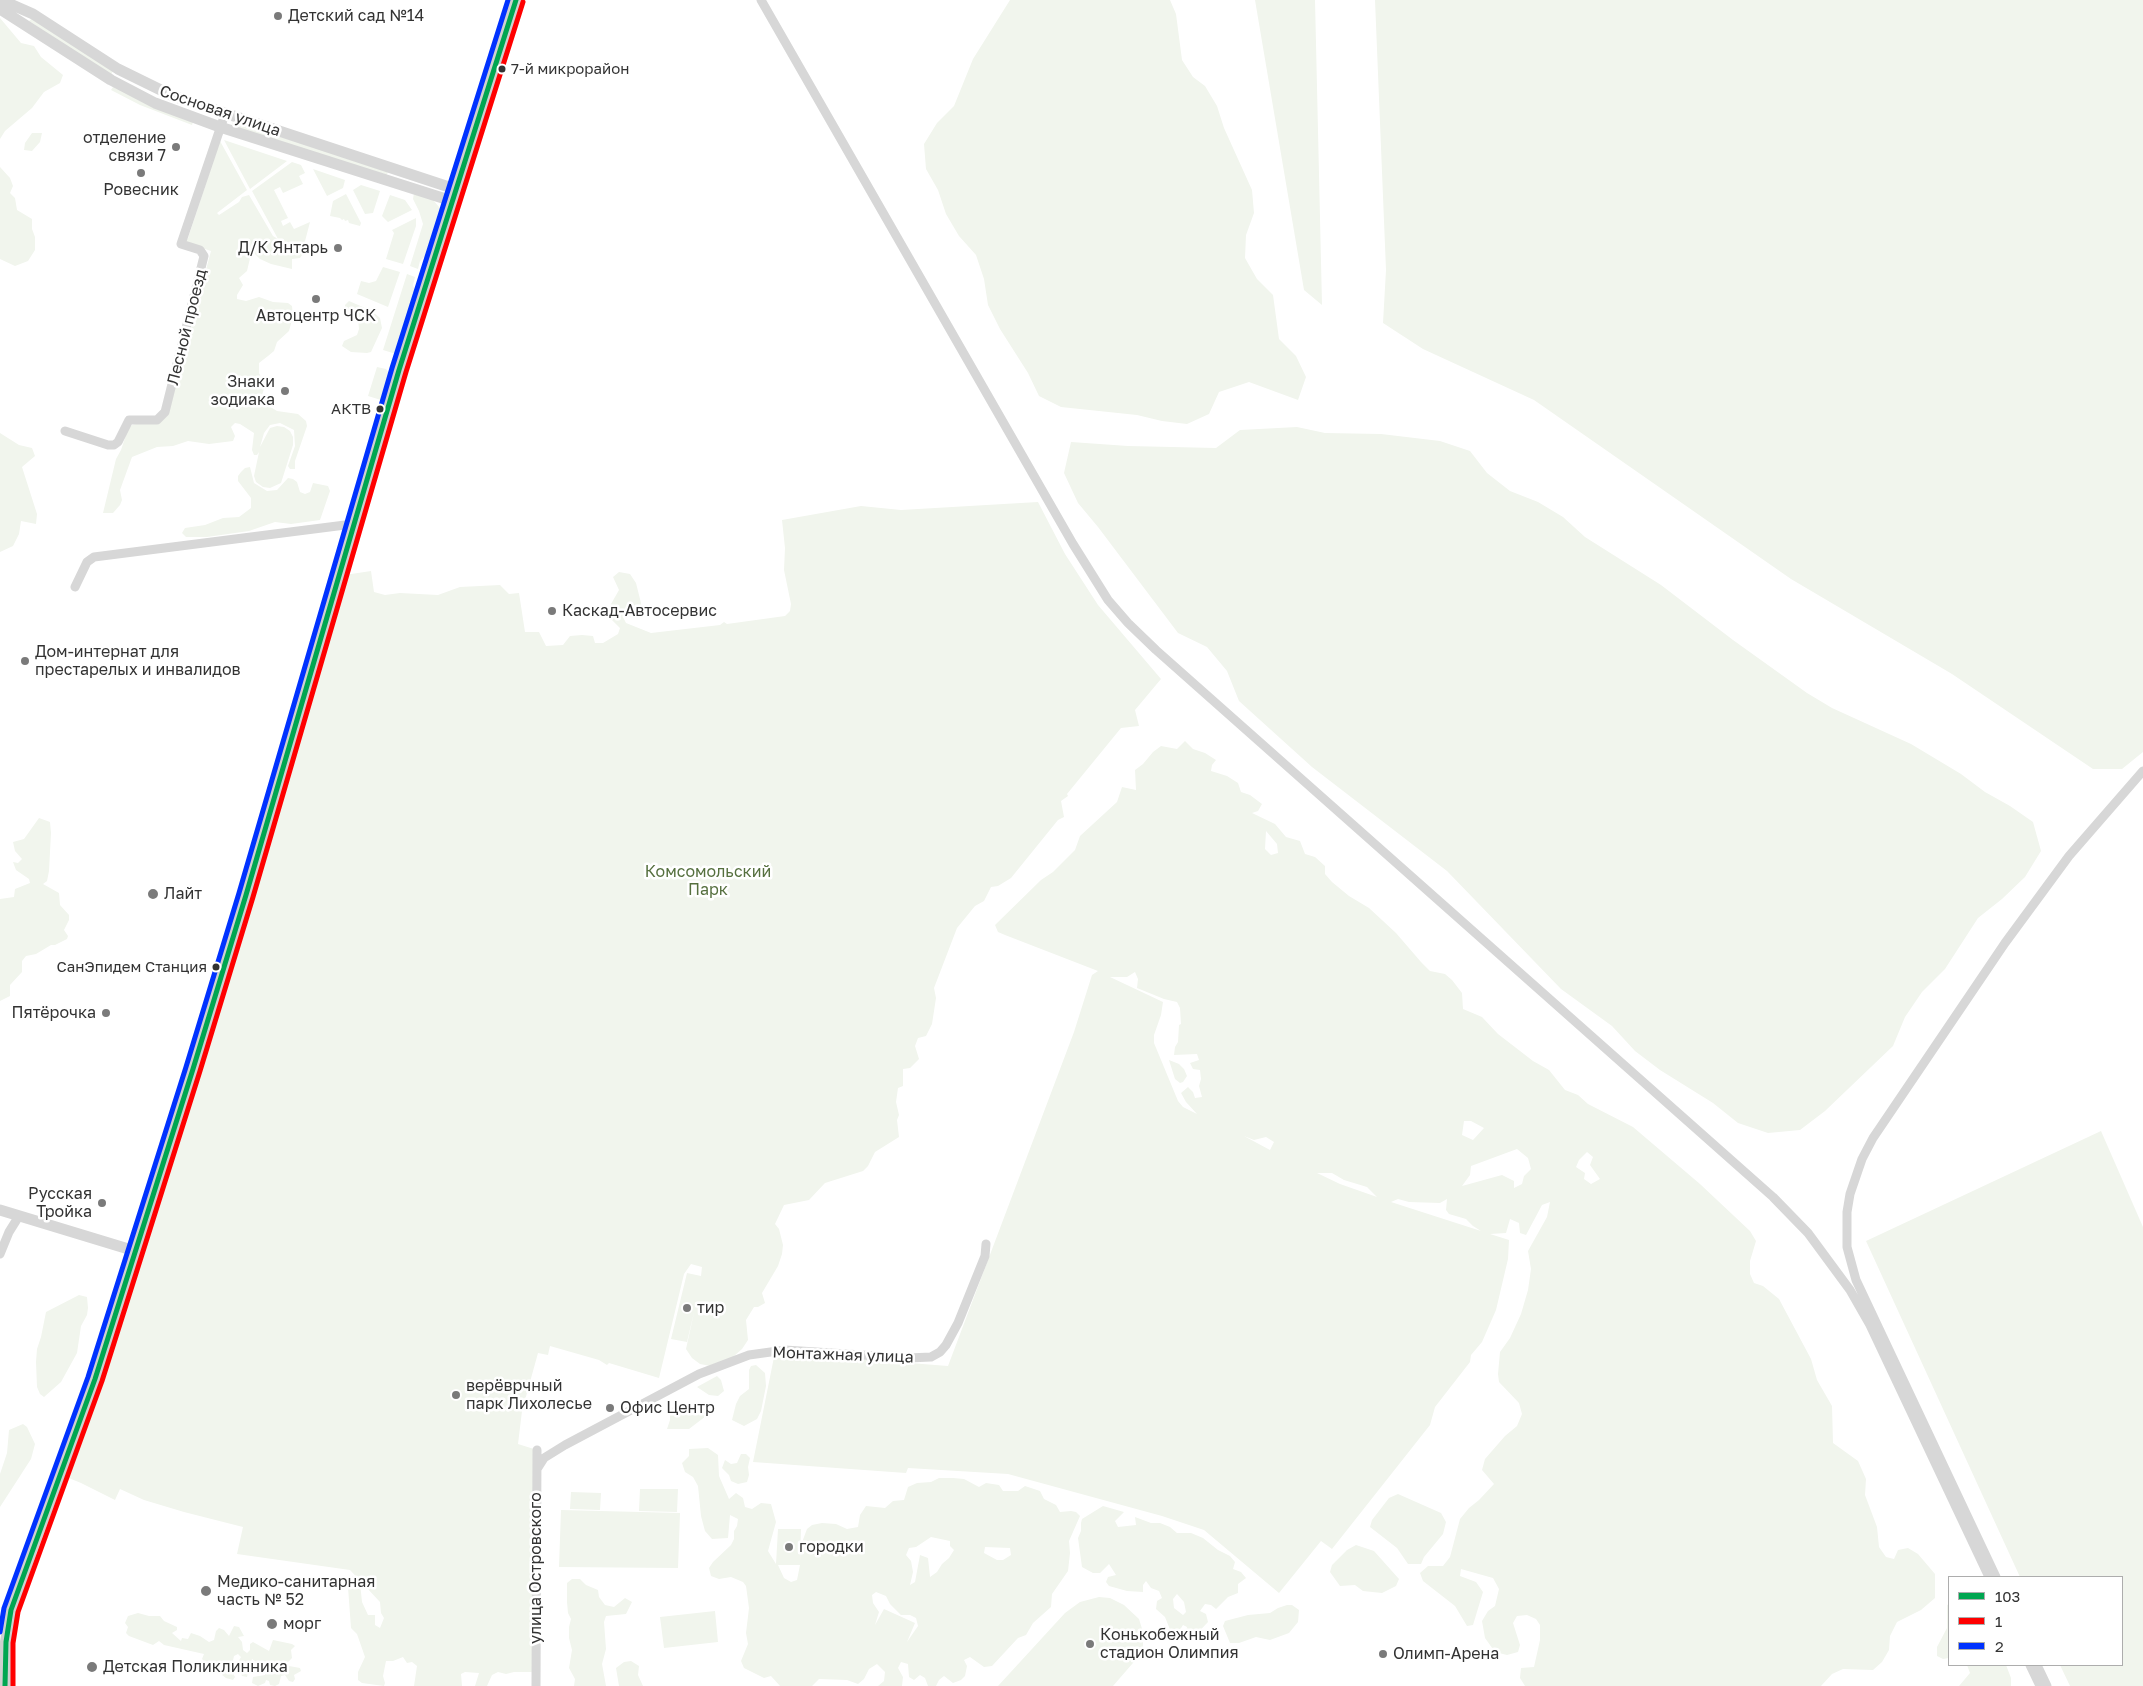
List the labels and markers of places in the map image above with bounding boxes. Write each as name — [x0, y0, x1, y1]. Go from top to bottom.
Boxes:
place label: Детский сад №14 — [288, 6, 424, 26]
marker: Детский сад №14 — [272, 10, 284, 22]
place label: 7-й микрорайон — [511, 60, 629, 78]
marker: 7-й микрорайон — [497, 64, 507, 74]
place label: отделение связи 7 — [83, 128, 166, 166]
marker: отделение связи 7 — [170, 141, 182, 153]
marker: Ровесник — [135, 167, 147, 179]
place label: Ровесник — [103, 180, 179, 200]
place label: Д/К Янтарь — [238, 238, 328, 258]
marker: Д/К Янтарь — [332, 242, 344, 254]
marker: Автоцентр ЧСК — [310, 293, 322, 305]
place label: Автоцентр ЧСК — [256, 306, 376, 326]
place label: Знаки зодиака — [211, 372, 275, 410]
marker: Знаки зодиака — [279, 385, 291, 397]
place label: АКТВ — [331, 400, 371, 418]
marker: АКТВ — [375, 404, 385, 414]
place label: Каскад-Автосервис — [562, 601, 717, 621]
marker: Каскад-Автосервис — [546, 605, 558, 617]
place label: Дом-интернат для престарелых и инвалидов — [35, 642, 241, 680]
marker: Дом-интернат для престарелых и инвалидов — [19, 655, 31, 667]
place label: Лайт — [164, 884, 202, 904]
marker: Лайт — [146, 887, 160, 901]
place label: СанЭпидем Станция — [57, 958, 207, 976]
marker: СанЭпидем Станция — [211, 962, 221, 972]
place label: Пятёрочка — [12, 1003, 96, 1023]
marker: Пятёрочка — [100, 1007, 112, 1019]
place label: Русская Тройка — [28, 1184, 92, 1222]
marker: Русская Тройка — [96, 1197, 108, 1209]
place label: тир — [697, 1298, 724, 1318]
marker: тир — [681, 1302, 693, 1314]
place label: верёврчный парк Лихолесье — [466, 1376, 592, 1414]
marker: верёврчный парк Лихолесье — [450, 1389, 462, 1401]
place label: Офис Центр — [620, 1398, 715, 1418]
marker: Офис Центр — [604, 1402, 616, 1414]
place label: городки — [799, 1537, 864, 1557]
marker: городки — [783, 1541, 795, 1553]
place label: Медико-санитарная часть № 52 — [217, 1572, 375, 1610]
marker: Медико-санитарная часть № 52 — [199, 1584, 213, 1598]
place label: морг — [283, 1614, 321, 1634]
marker: морг — [265, 1617, 279, 1631]
place label: Конькобежный стадион Олимпия — [1100, 1625, 1239, 1663]
marker: Конькобежный стадион Олимпия — [1084, 1638, 1096, 1650]
place label: Олимп-Арена — [1393, 1644, 1499, 1664]
marker: Олимп-Арена — [1377, 1648, 1389, 1660]
place label: Детская Поликлинника — [103, 1657, 288, 1677]
marker: Детская Поликлинника — [85, 1660, 99, 1674]

